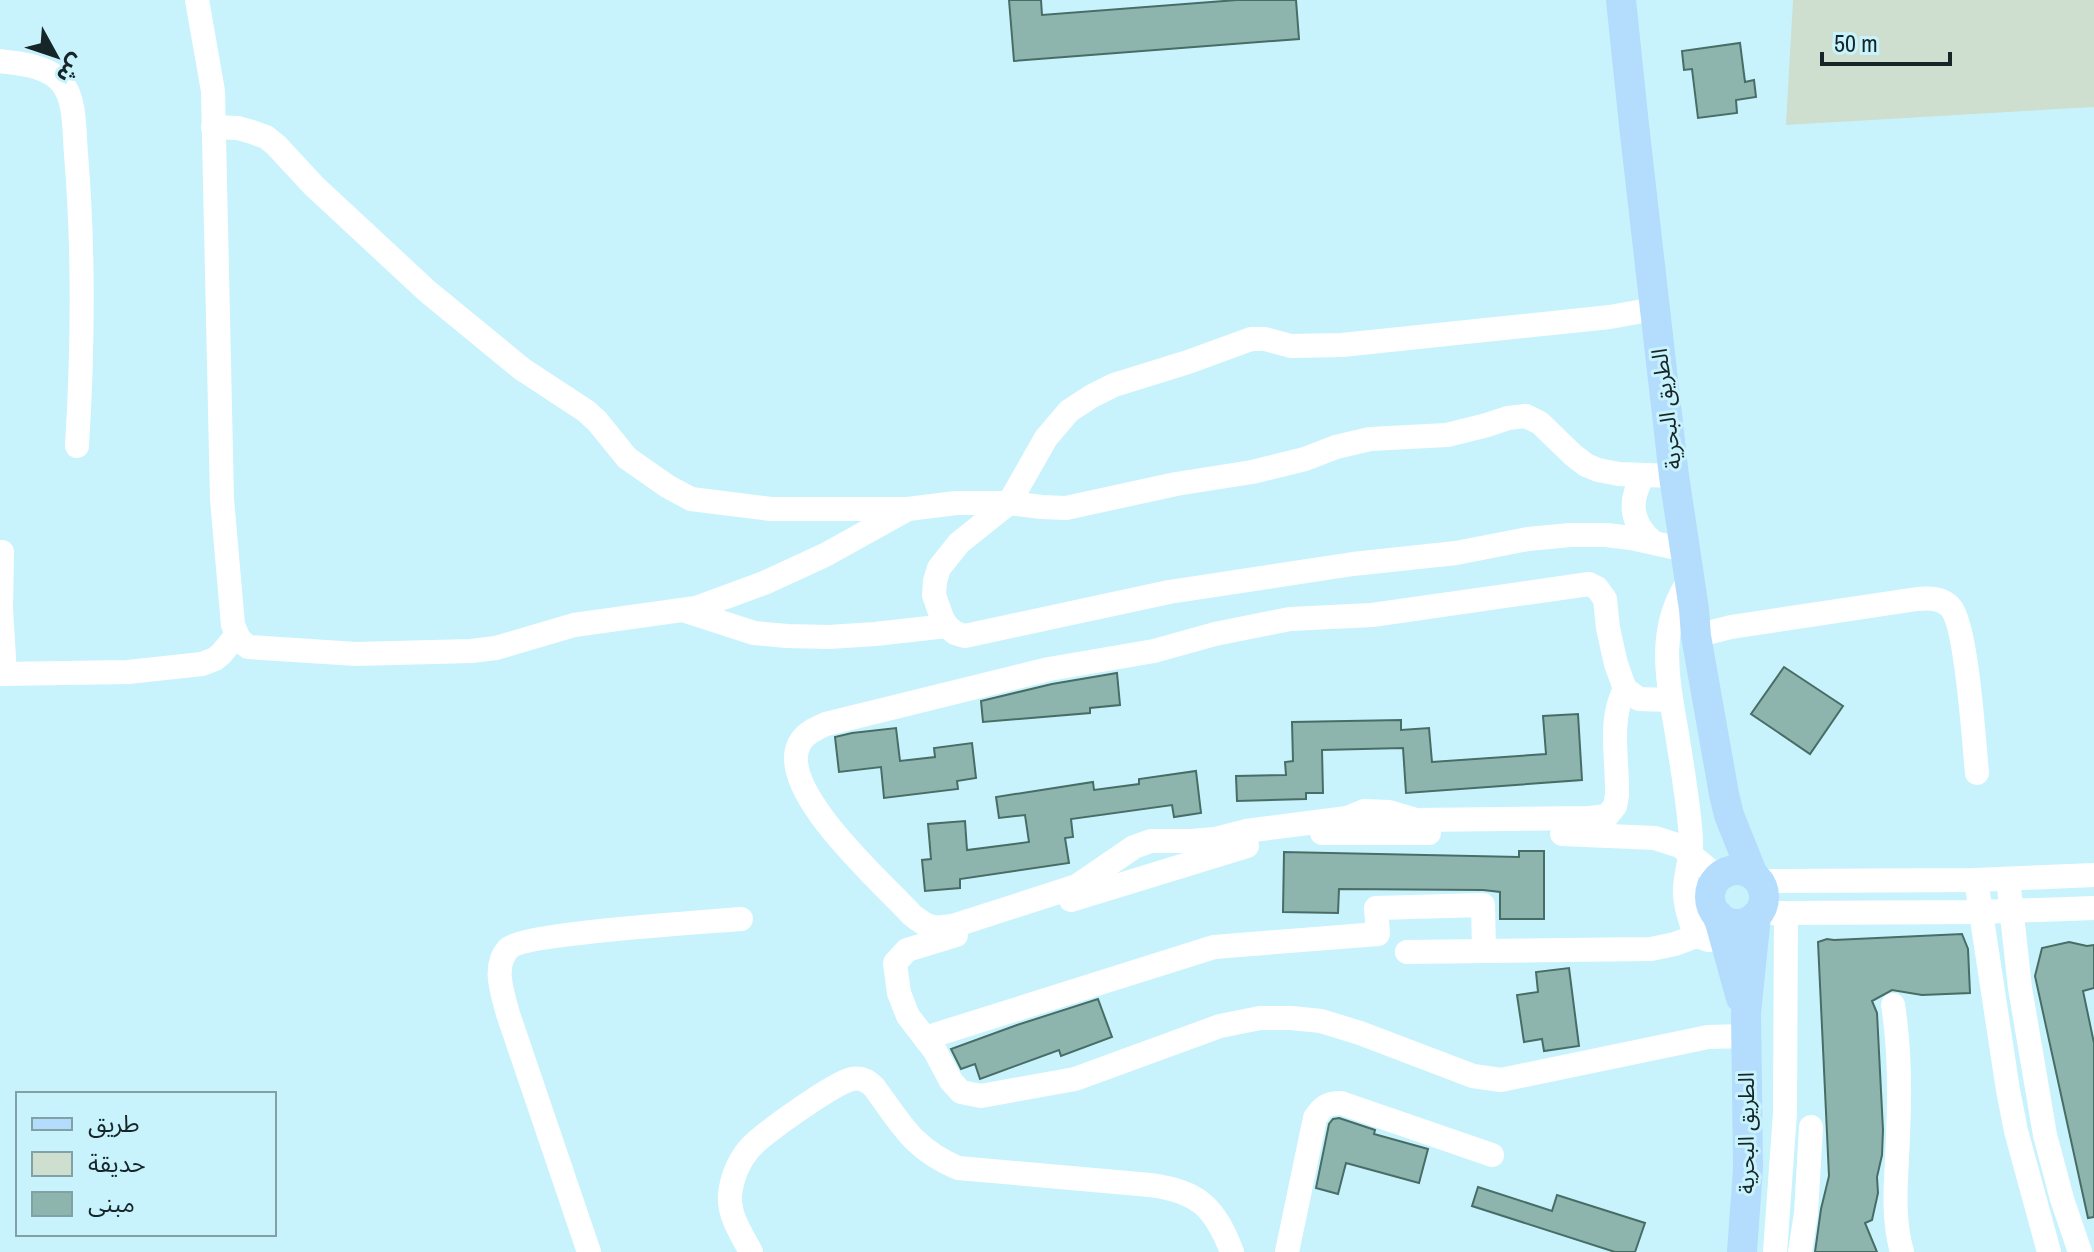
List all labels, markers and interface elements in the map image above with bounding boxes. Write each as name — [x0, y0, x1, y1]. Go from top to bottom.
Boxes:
north arrow — [16, 16, 96, 96]
scale bar — [1822, 16, 1950, 66]
text: 50 m — [1834, 27, 1878, 59]
text: ش — [50, 48, 92, 90]
street label: الطريق البحرية — [1644, 347, 1688, 471]
street label: الطريق البحرية — [1731, 1072, 1761, 1194]
legend — [16, 1092, 276, 1236]
text: طريق — [88, 1107, 140, 1139]
text: حديقة — [88, 1147, 146, 1179]
text: مبنى — [88, 1187, 135, 1219]

